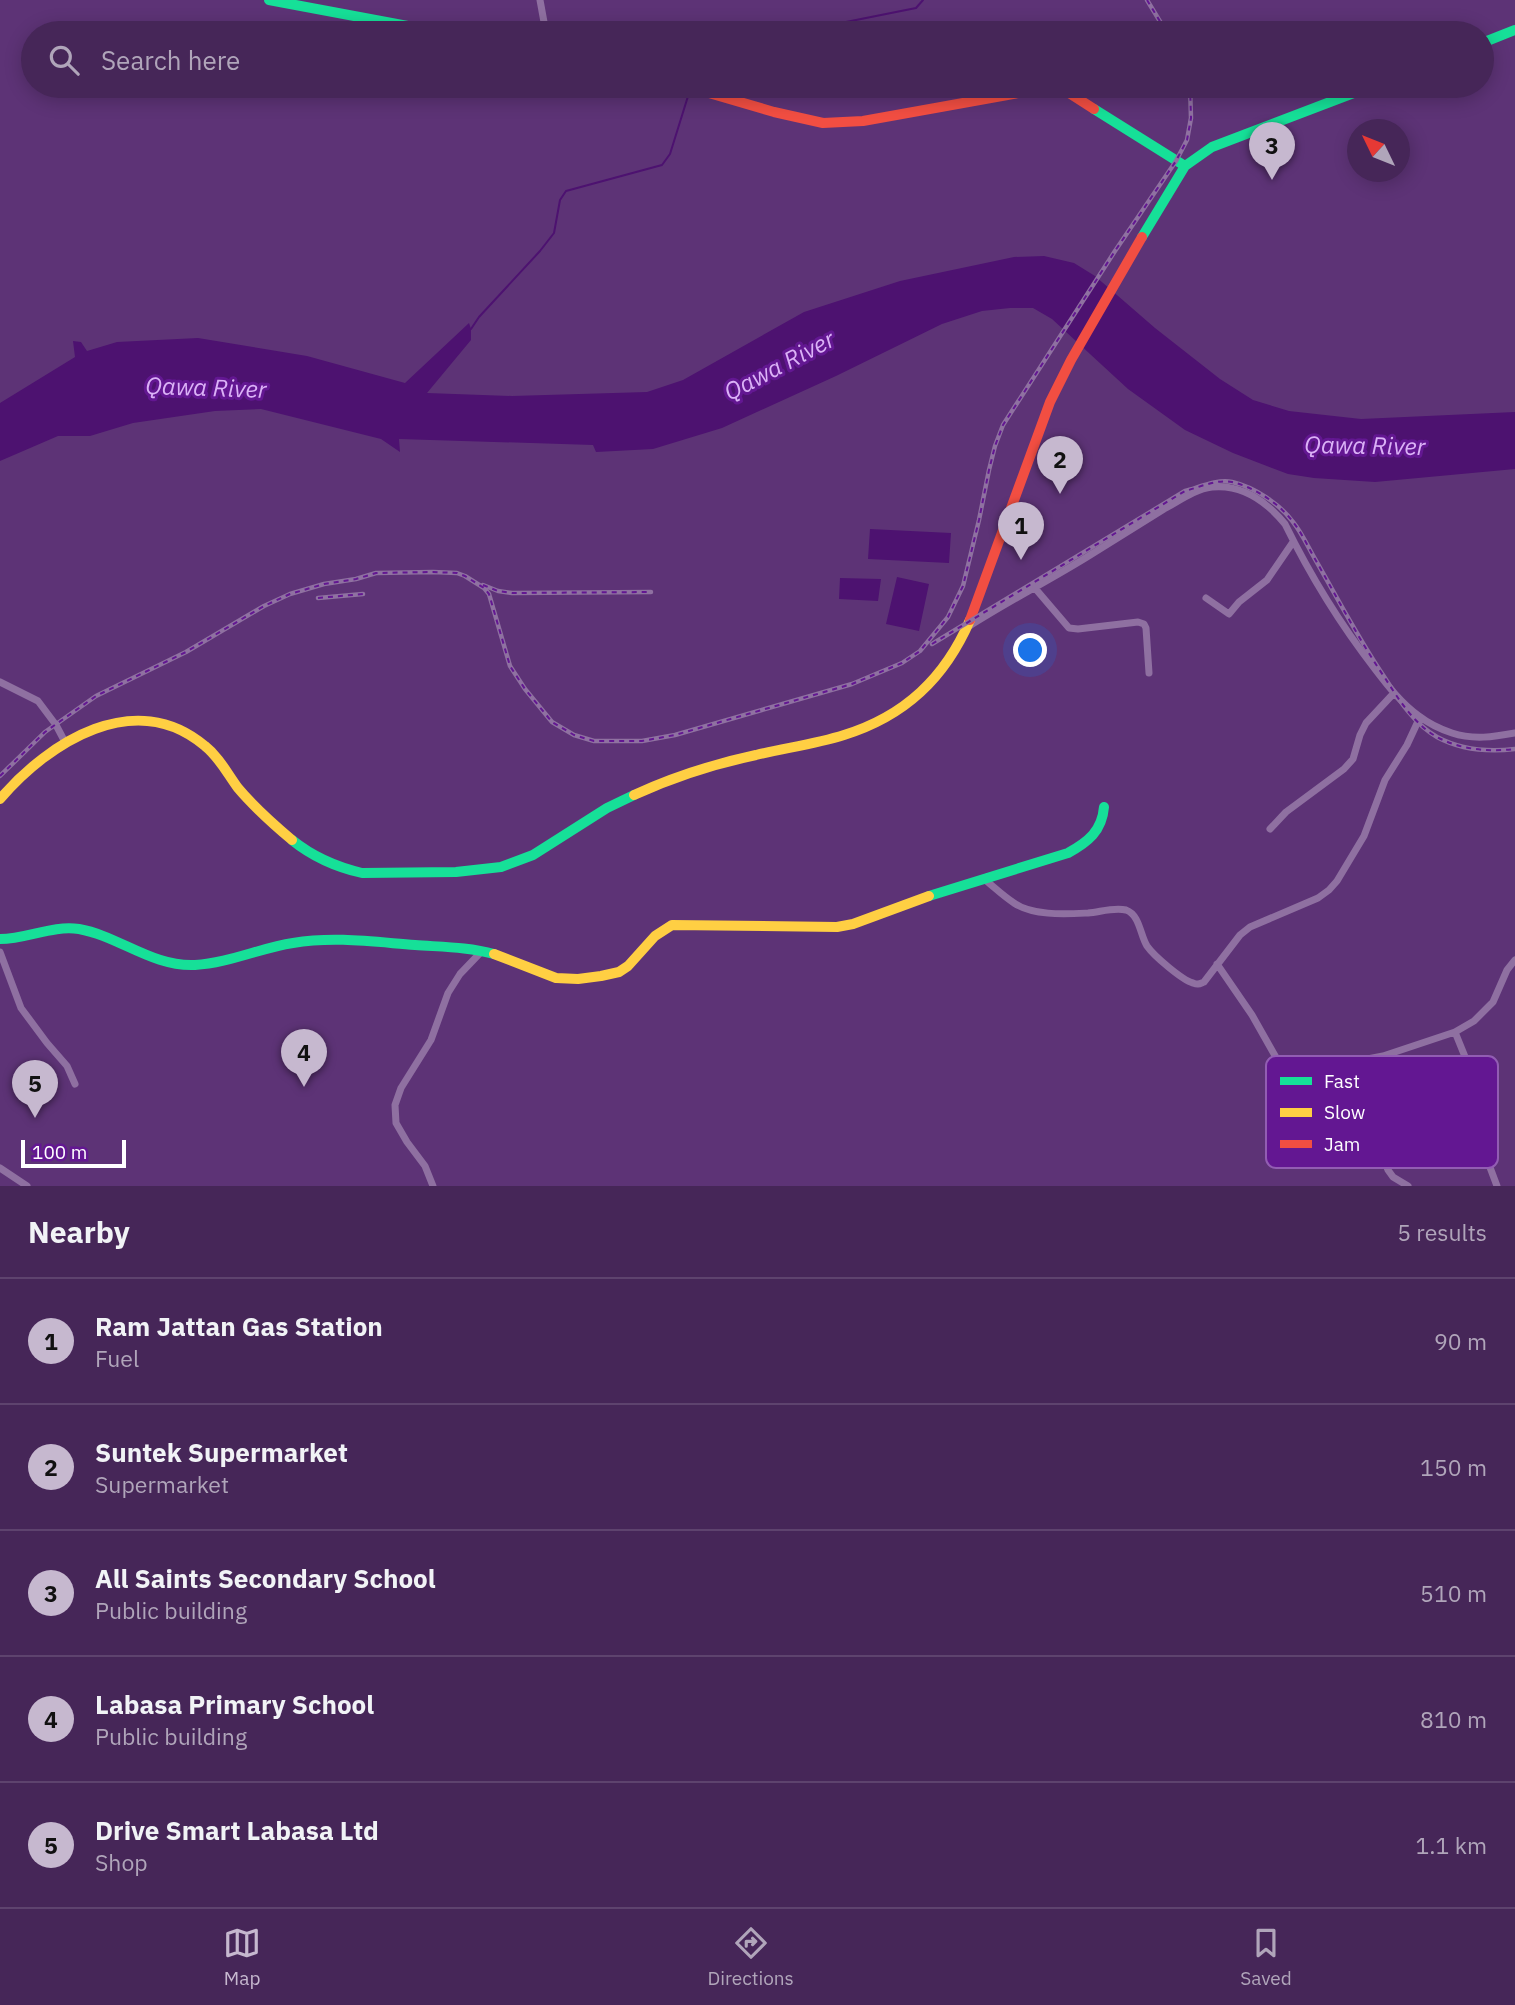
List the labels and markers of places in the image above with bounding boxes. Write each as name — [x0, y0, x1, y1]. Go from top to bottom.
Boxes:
pin: 3 — [1249, 122, 1295, 180]
pin: 2 — [1037, 436, 1083, 494]
pin: 1 — [998, 502, 1044, 560]
pin: 4 — [281, 1029, 327, 1087]
pin: 5 — [12, 1060, 58, 1118]

